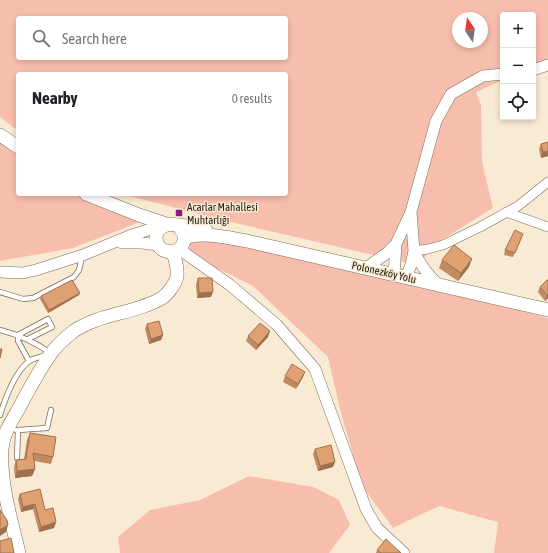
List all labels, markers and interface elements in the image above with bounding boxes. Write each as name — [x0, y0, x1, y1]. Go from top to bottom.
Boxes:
north arrow — [452, 12, 488, 48]
map controls — [500, 12, 536, 120]
button: + — [500, 12, 536, 48]
search box — [16, 16, 288, 60]
icon: search — [30, 27, 52, 49]
text: Search here — [62, 30, 127, 47]
button: − — [500, 48, 536, 84]
button: locate — [500, 84, 536, 120]
text: Nearby — [32, 88, 78, 108]
text: 0 results — [232, 91, 272, 106]
place label: Acarlar Mahallesi Muhtarlığı — [187, 201, 258, 226]
marker: Acarlar Mahallesi Muhtarlığı — [174, 208, 184, 218]
street label: Polonezköy Yolu — [350, 259, 418, 285]

